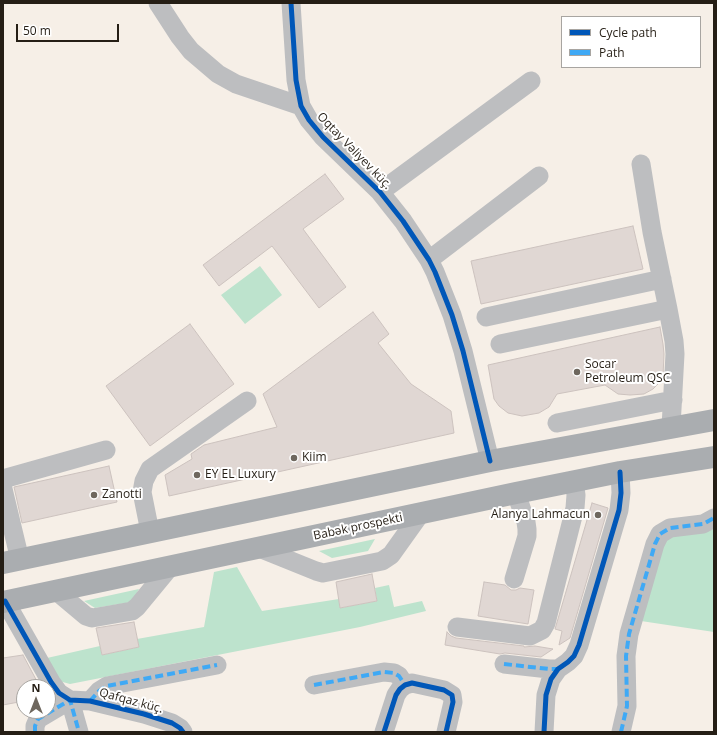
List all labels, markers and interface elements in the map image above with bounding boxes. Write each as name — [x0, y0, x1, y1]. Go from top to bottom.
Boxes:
scale bar — [18, 16, 121, 42]
legend — [561, 16, 701, 68]
text: 50 m — [23, 22, 51, 39]
text: Cycle path — [599, 24, 657, 41]
text: Path — [599, 44, 625, 61]
street label: Oqtay Vəliyev küç. — [314, 110, 394, 192]
place label: Socar Petroleum QSC — [585, 358, 670, 386]
marker: Socar Petroleum QSC — [572, 367, 582, 377]
place label: Kiim — [302, 451, 327, 465]
marker: Kiim — [289, 453, 299, 463]
place label: EY EL Luxury — [205, 468, 276, 482]
marker: EY EL Luxury — [192, 470, 202, 480]
place label: Zanotti — [102, 488, 142, 502]
marker: Zanotti — [89, 490, 99, 500]
place label: Alanya Lahmacun — [491, 508, 590, 522]
marker: Alanya Lahmacun — [593, 510, 603, 520]
street label: Babək prospekti — [312, 511, 404, 543]
north arrow — [16, 679, 56, 719]
text: N — [32, 680, 40, 695]
street label: Qafqaz küç. — [98, 686, 164, 716]

